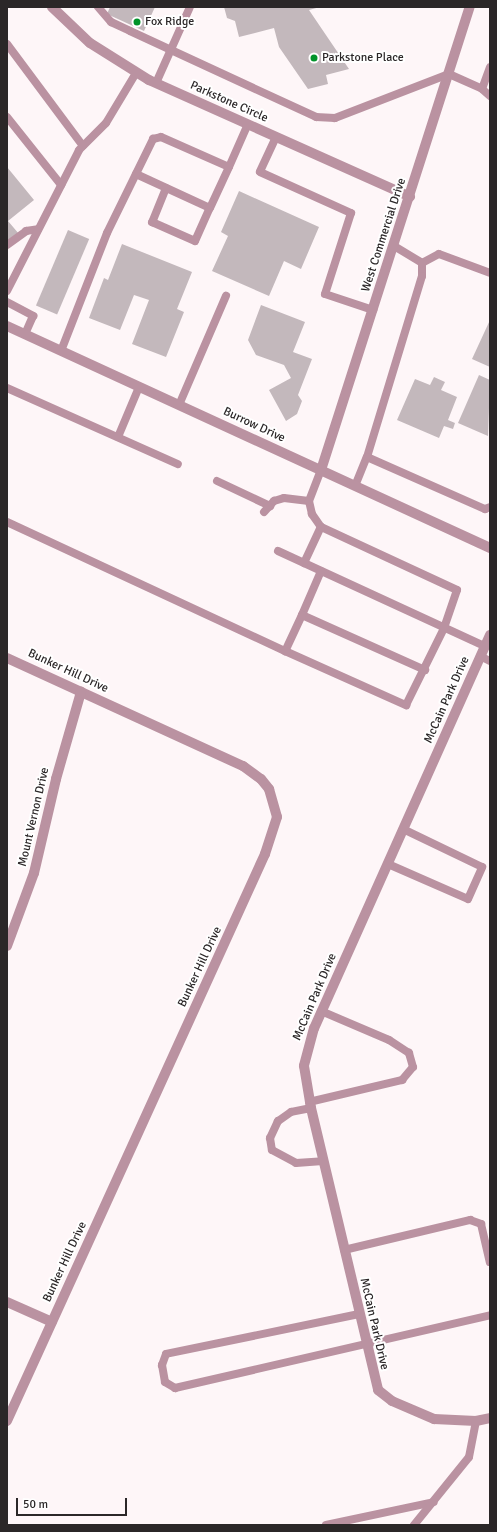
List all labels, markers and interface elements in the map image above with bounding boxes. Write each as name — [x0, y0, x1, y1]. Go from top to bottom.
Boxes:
place label: Fox Ridge — [145, 15, 194, 29]
marker: Fox Ridge — [132, 17, 142, 27]
place label: Parkstone Place — [322, 51, 404, 65]
marker: Parkstone Place — [309, 53, 319, 63]
street label: Parkstone Circle — [188, 78, 270, 126]
street label: West Commercial Drive — [359, 176, 409, 294]
street label: Burrow Drive — [221, 404, 287, 446]
street label: Bunker Hill Drive — [26, 646, 110, 696]
street label: McCain Park Drive — [421, 654, 473, 746]
street label: Mount Vernon Drive — [16, 766, 52, 868]
street label: Bunker Hill Drive — [175, 925, 225, 1009]
street label: McCain Park Drive — [290, 951, 340, 1043]
street label: Bunker Hill Drive — [40, 1220, 90, 1304]
street label: McCain Park Drive — [356, 1277, 392, 1371]
scale bar — [18, 1490, 129, 1516]
text: 50 m — [23, 1497, 48, 1512]

